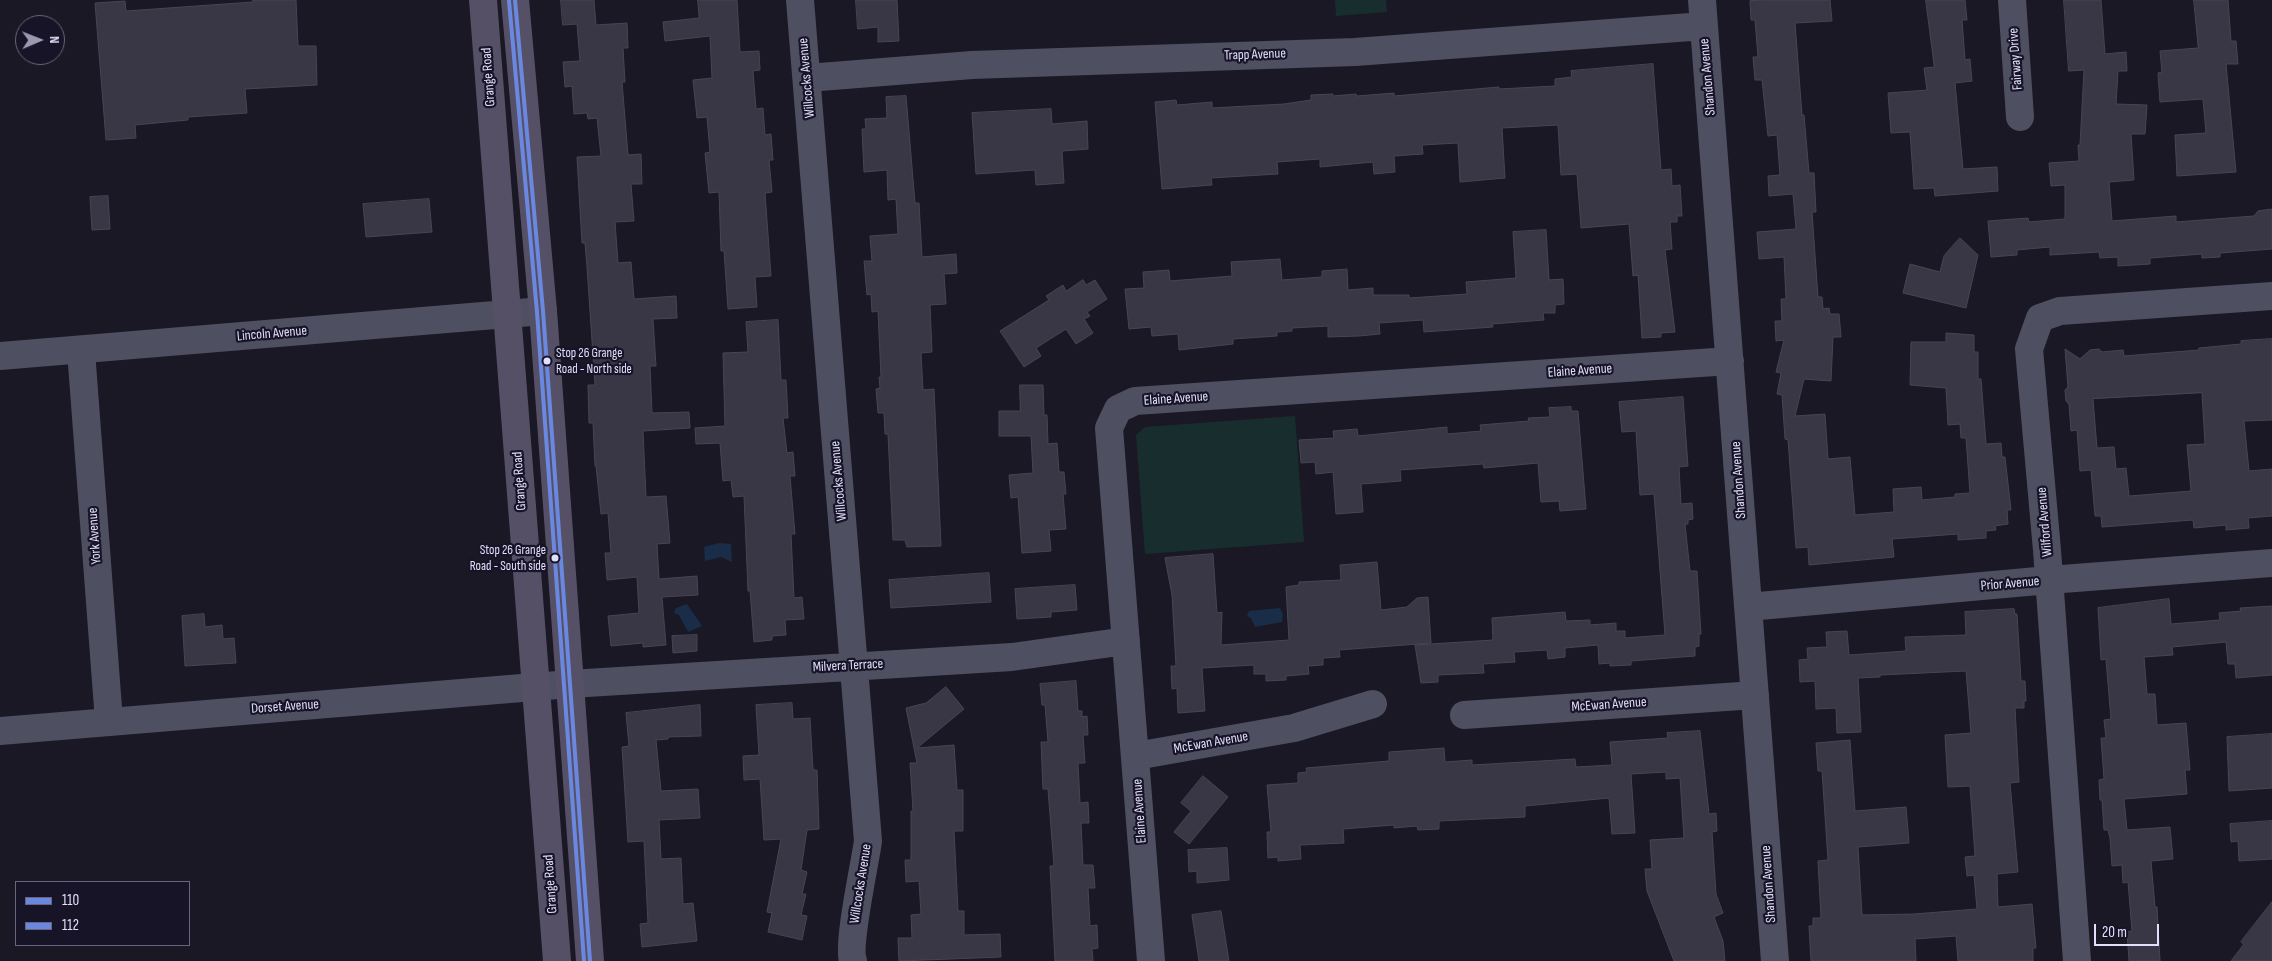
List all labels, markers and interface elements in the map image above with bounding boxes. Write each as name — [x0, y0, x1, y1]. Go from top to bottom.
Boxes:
north arrow — [15, 15, 65, 65]
street label: Fairway Drive — [2005, 27, 2027, 91]
text: N — [46, 36, 63, 44]
street label: Willcocks Avenue — [795, 37, 819, 119]
street label: Shandon Avenue — [1696, 38, 1720, 116]
street label: Trapp Avenue — [1224, 46, 1286, 64]
street label: Grange Road — [479, 47, 499, 107]
street label: Lincoln Avenue — [236, 323, 308, 345]
place label: Stop 26 Grange Road - North side — [556, 346, 632, 377]
marker: Stop 26 Grange Road - North side — [542, 356, 552, 366]
street label: Elaine Avenue — [1547, 360, 1613, 382]
street label: Elaine Avenue — [1143, 388, 1209, 410]
street label: Willcocks Avenue — [827, 440, 851, 522]
street label: Shandon Avenue — [1728, 441, 1750, 519]
street label: Grange Road — [510, 451, 530, 511]
street label: Wilford Avenue — [2034, 486, 2056, 558]
street label: York Avenue — [85, 507, 105, 565]
place label: Stop 26 Grange Road - South side — [470, 543, 546, 574]
marker: Stop 26 Grange Road - South side — [550, 553, 560, 563]
street label: Prior Avenue — [1980, 573, 2040, 595]
street label: Milvera Terrace — [812, 656, 884, 676]
street label: McEwan Avenue — [1571, 694, 1647, 716]
street label: Dorset Avenue — [251, 696, 319, 718]
street label: McEwan Avenue — [1173, 728, 1249, 758]
street label: Elaine Avenue — [1129, 778, 1151, 844]
street label: Willcocks Avenue — [846, 843, 876, 925]
street label: Shandon Avenue — [1758, 845, 1780, 923]
street label: Grange Road — [541, 854, 561, 914]
legend — [15, 881, 190, 946]
text: 110 — [62, 891, 79, 910]
scale bar — [2097, 914, 2162, 946]
text: 112 — [62, 916, 79, 935]
text: 20 m — [2102, 923, 2127, 942]

